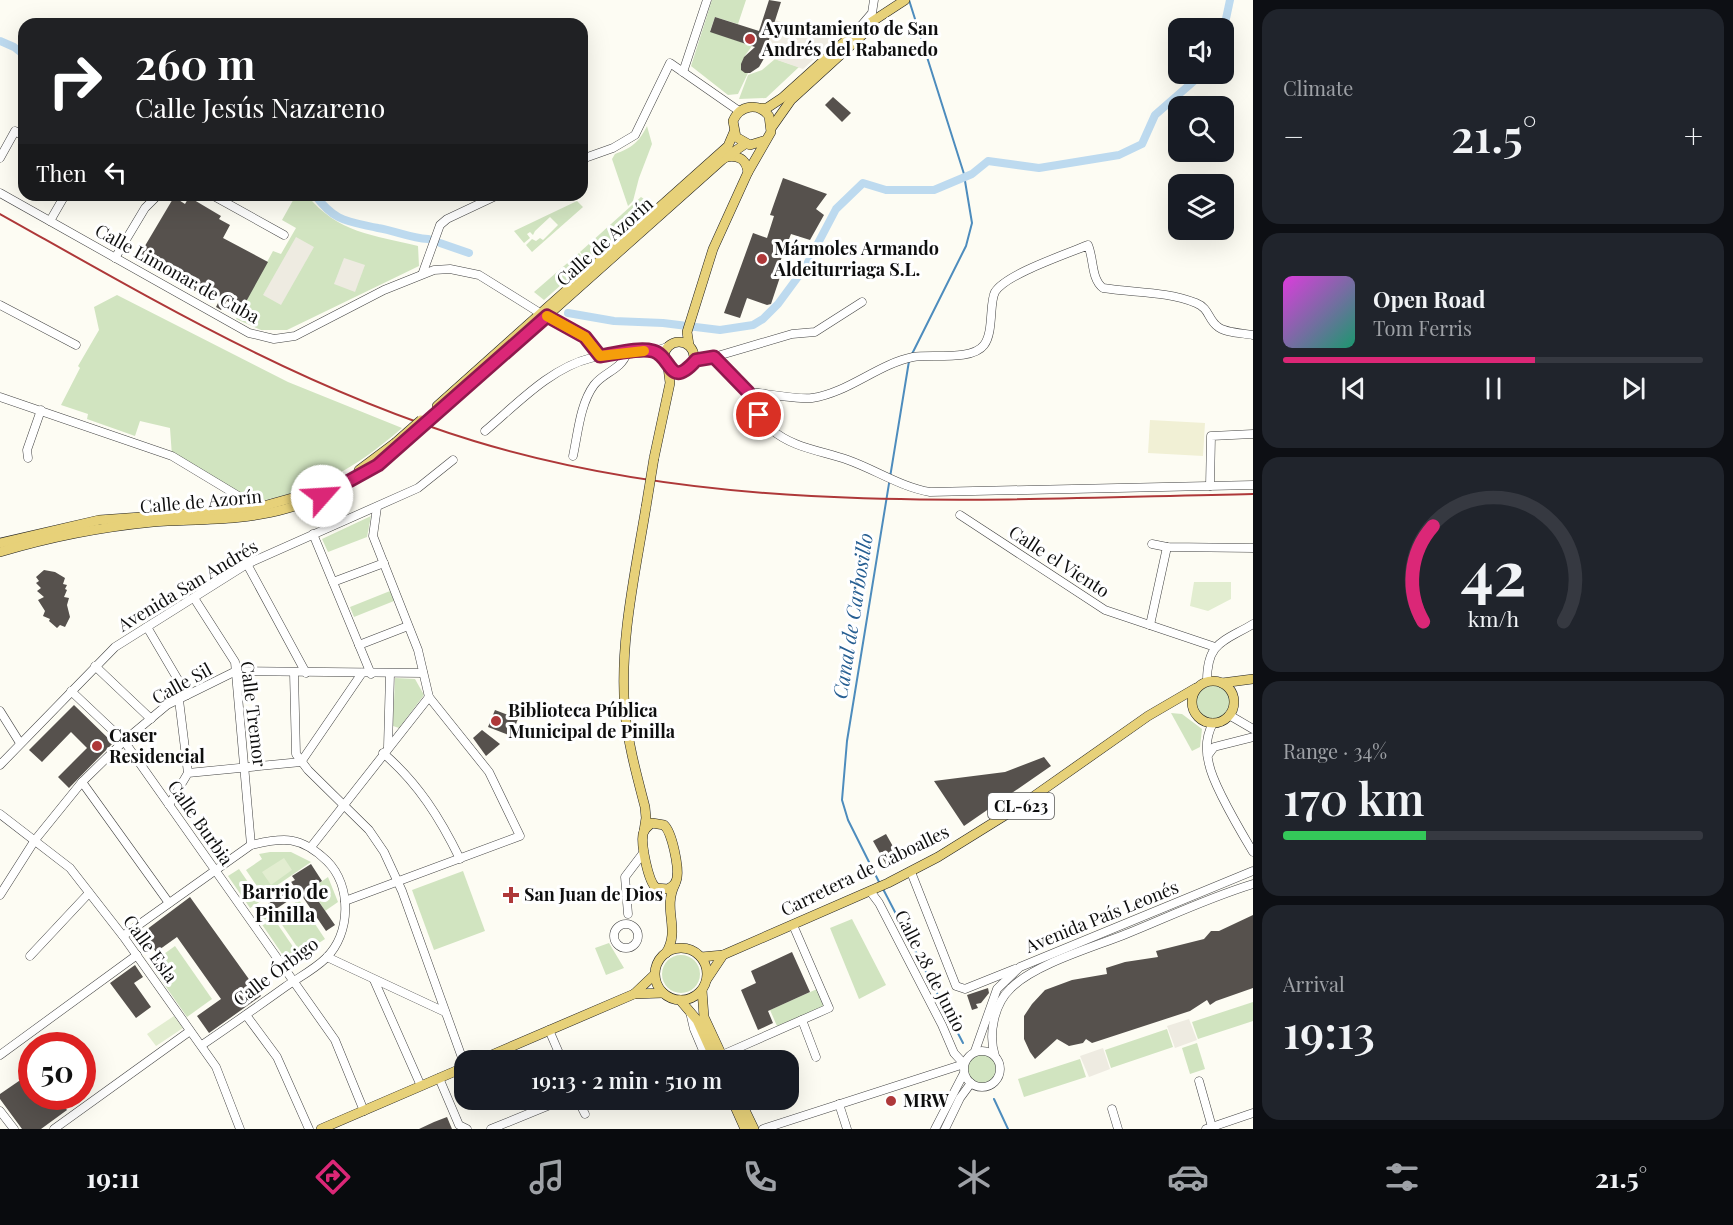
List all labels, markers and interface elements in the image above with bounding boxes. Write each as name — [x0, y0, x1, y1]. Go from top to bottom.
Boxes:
place label: Ayuntamiento de San Andrés del Rabanedo — [761, 16, 939, 61]
map controls — [1168, 18, 1234, 240]
button: sound — [1168, 18, 1234, 84]
marker: Ayuntamiento de San Andrés del Rabanedo — [743, 32, 757, 46]
text: 260 m — [135, 35, 255, 91]
icon: right — [36, 42, 114, 120]
text: Climate — [1283, 74, 1353, 101]
text: Calle Jesús Nazareno — [135, 89, 385, 125]
button: search — [1168, 96, 1234, 162]
text: 21.5° — [1451, 104, 1537, 164]
text: − — [1283, 113, 1304, 157]
text: + — [1684, 113, 1703, 157]
icon: left — [99, 156, 132, 189]
text: Then — [36, 158, 87, 188]
button: layers — [1168, 174, 1234, 240]
street label: Calle de Azorín — [551, 191, 658, 291]
street label: Calle Limonar de Cuba — [91, 218, 264, 328]
place label: Mármoles Armando Aldeiturriaga S.L. — [773, 236, 939, 281]
marker: Mármoles Armando Aldeiturriaga S.L. — [755, 252, 769, 266]
text: Open Road — [1373, 284, 1485, 314]
text: Tom Ferris — [1373, 314, 1472, 341]
icon: previous — [1337, 372, 1370, 405]
icon: pause — [1477, 372, 1510, 405]
icon: next — [1617, 372, 1650, 405]
pin — [733, 389, 784, 440]
icon: arrive — [742, 398, 775, 431]
position arrow — [290, 464, 354, 528]
street label: Calle de Azorín — [139, 484, 263, 518]
street label: Calle el Viento — [1005, 520, 1115, 603]
text: 42 — [1460, 528, 1526, 612]
water label: Canal de Carbosillo — [825, 531, 878, 701]
street label: Avenida San Andrés — [112, 534, 262, 637]
text: km/h — [1467, 604, 1519, 632]
street label: Calle Sil — [147, 657, 216, 709]
street label: Calle Tremor — [236, 660, 272, 768]
place label: Biblioteca Pública Municipal de Pinilla — [508, 698, 676, 743]
marker: Biblioteca Pública Municipal de Pinilla — [489, 714, 503, 728]
place label: Caser Residencial — [109, 723, 205, 768]
text: Range · 34% — [1283, 737, 1387, 764]
marker: Caser Residencial — [90, 739, 104, 753]
text: 170 km — [1283, 767, 1424, 827]
street label: Calle Burbia — [163, 775, 239, 870]
road number: CL-623 — [988, 793, 1054, 819]
street label: Carretera de Caboalles — [776, 819, 953, 921]
street label: Avenida País Leonés — [1020, 874, 1182, 958]
district label: Barrio de Pinilla — [242, 877, 328, 927]
place label: San Juan de Dios — [524, 882, 663, 906]
marker: San Juan de Dios — [502, 886, 520, 904]
street label: Calle 28 de Junio — [890, 906, 972, 1036]
street label: Calle Esla — [118, 910, 184, 987]
street label: Calle Órbigo — [228, 931, 323, 1011]
text: Arrival — [1283, 970, 1345, 997]
text: 19:13 — [1283, 1000, 1375, 1060]
speed limit sign: 50 — [18, 1032, 96, 1110]
text: 19:13 · 2 min · 510 m — [531, 1065, 722, 1095]
place label: MRW — [903, 1088, 949, 1112]
marker: MRW — [884, 1094, 898, 1108]
icon: directions — [312, 1156, 354, 1198]
icon: music — [526, 1156, 568, 1198]
icon: phone — [739, 1156, 781, 1198]
icon: climate — [953, 1156, 995, 1198]
icon: car — [1167, 1156, 1209, 1198]
icon: filters — [1381, 1156, 1423, 1198]
text: 19:11 — [86, 1159, 140, 1195]
text: 21.5° — [1595, 1159, 1647, 1195]

